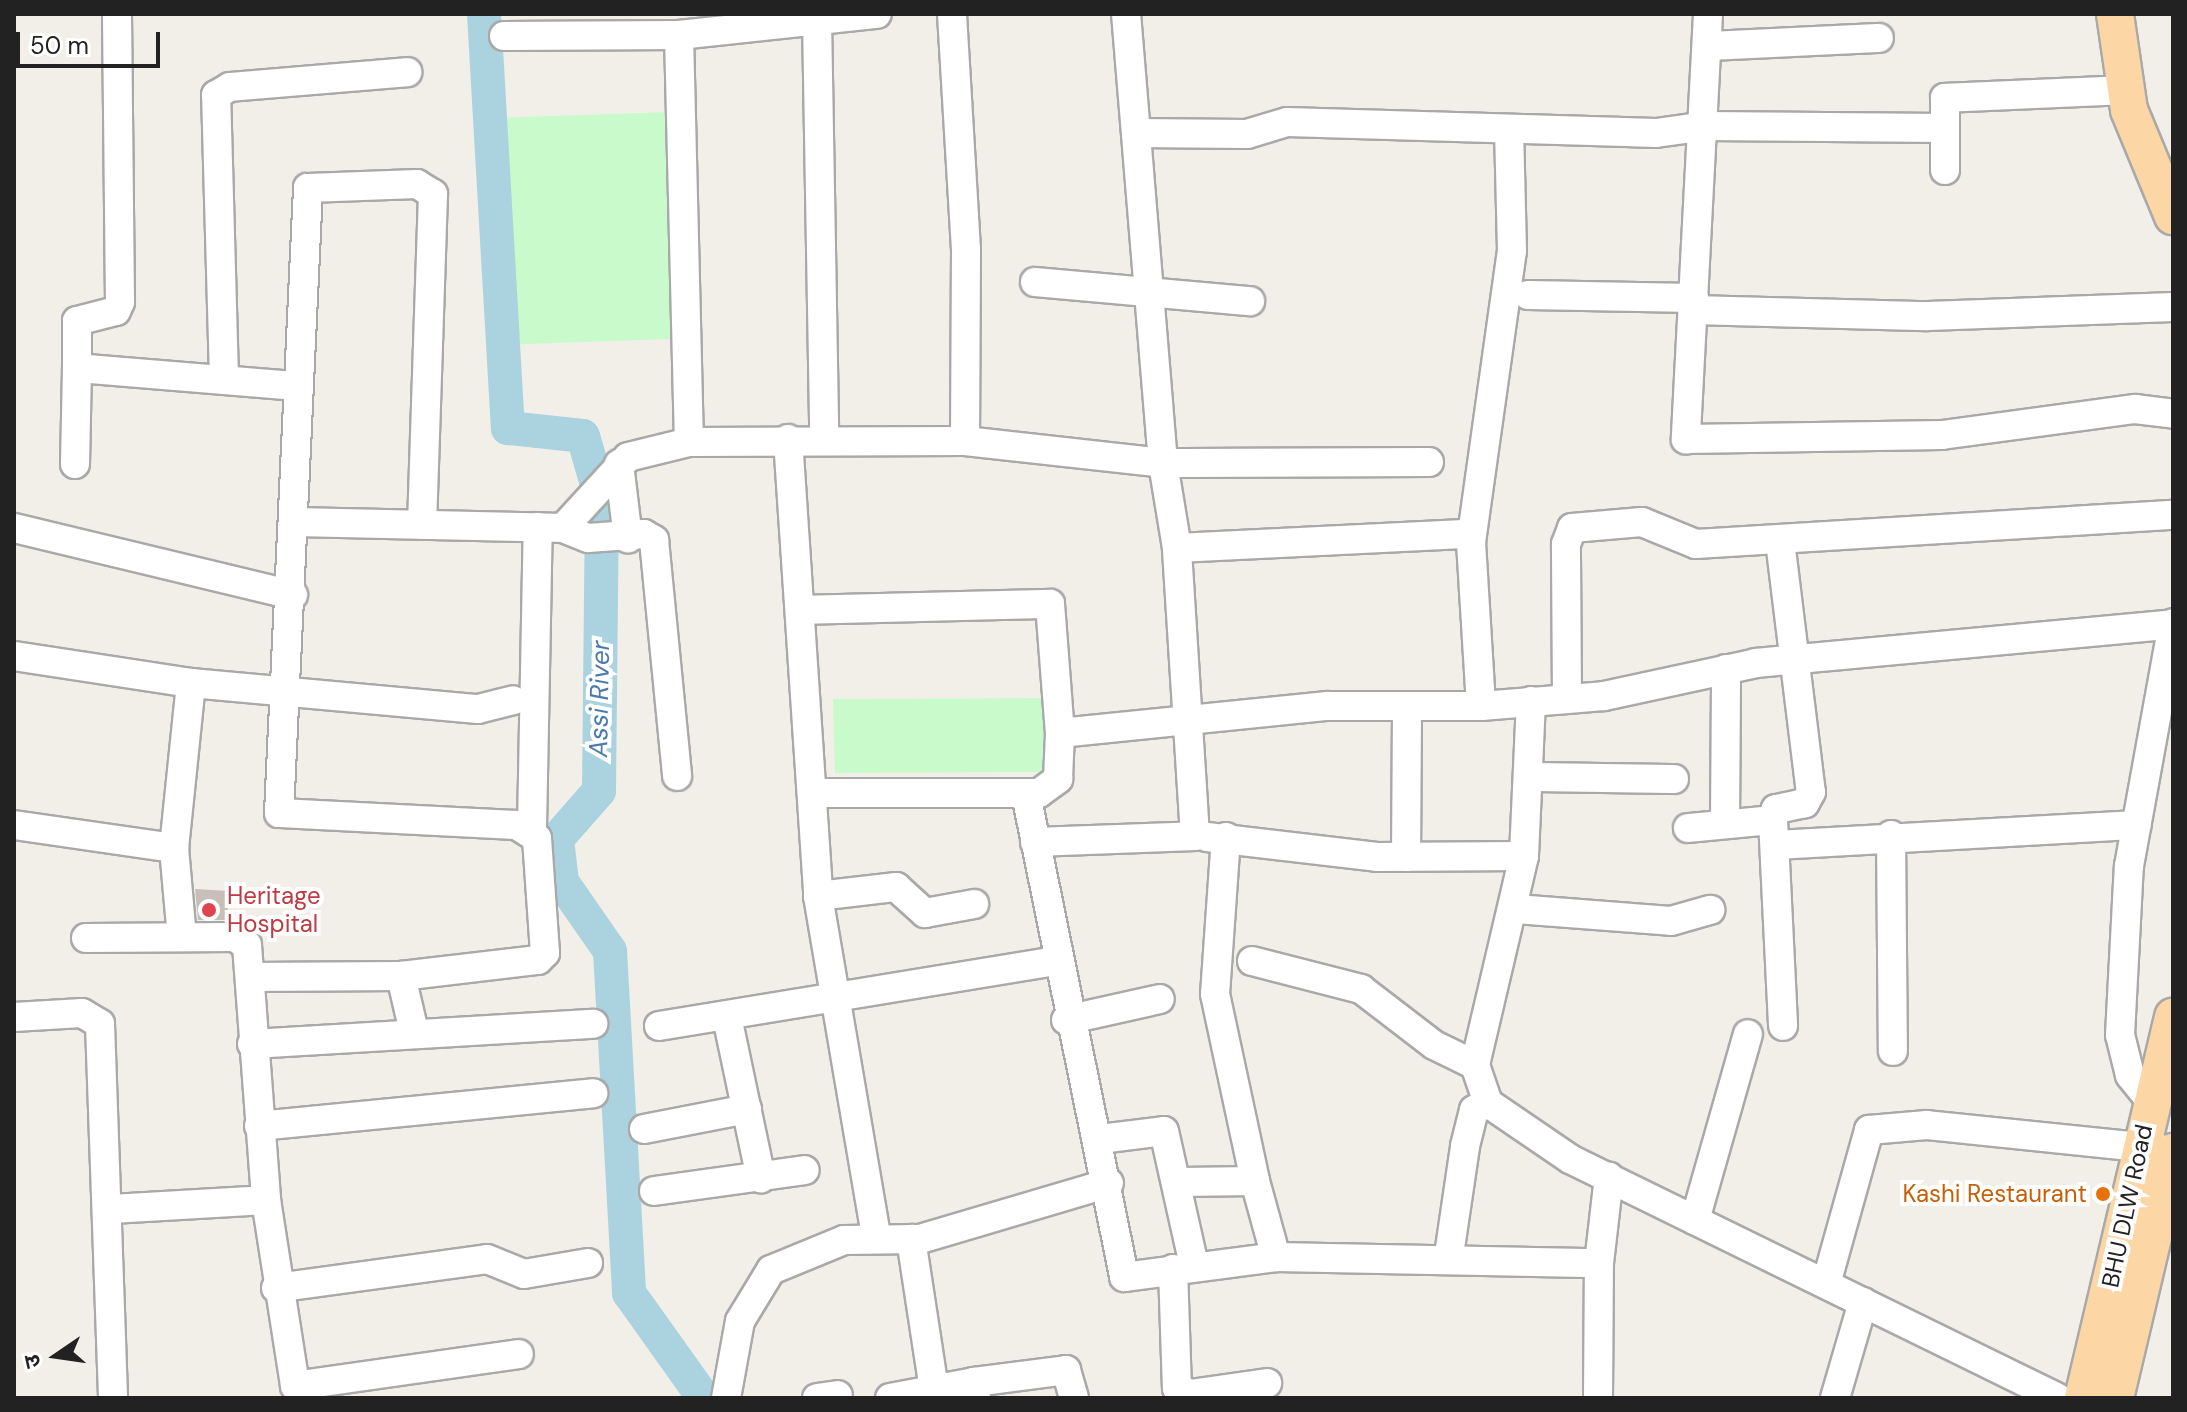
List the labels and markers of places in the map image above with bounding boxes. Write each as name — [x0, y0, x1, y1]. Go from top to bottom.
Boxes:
place label: Heritage Hospital — [227, 882, 321, 938]
marker: Heritage Hospital — [198, 899, 220, 921]
place label: Kashi Restaurant — [1902, 1180, 2087, 1208]
marker: Kashi Restaurant — [2094, 1185, 2112, 1203]

